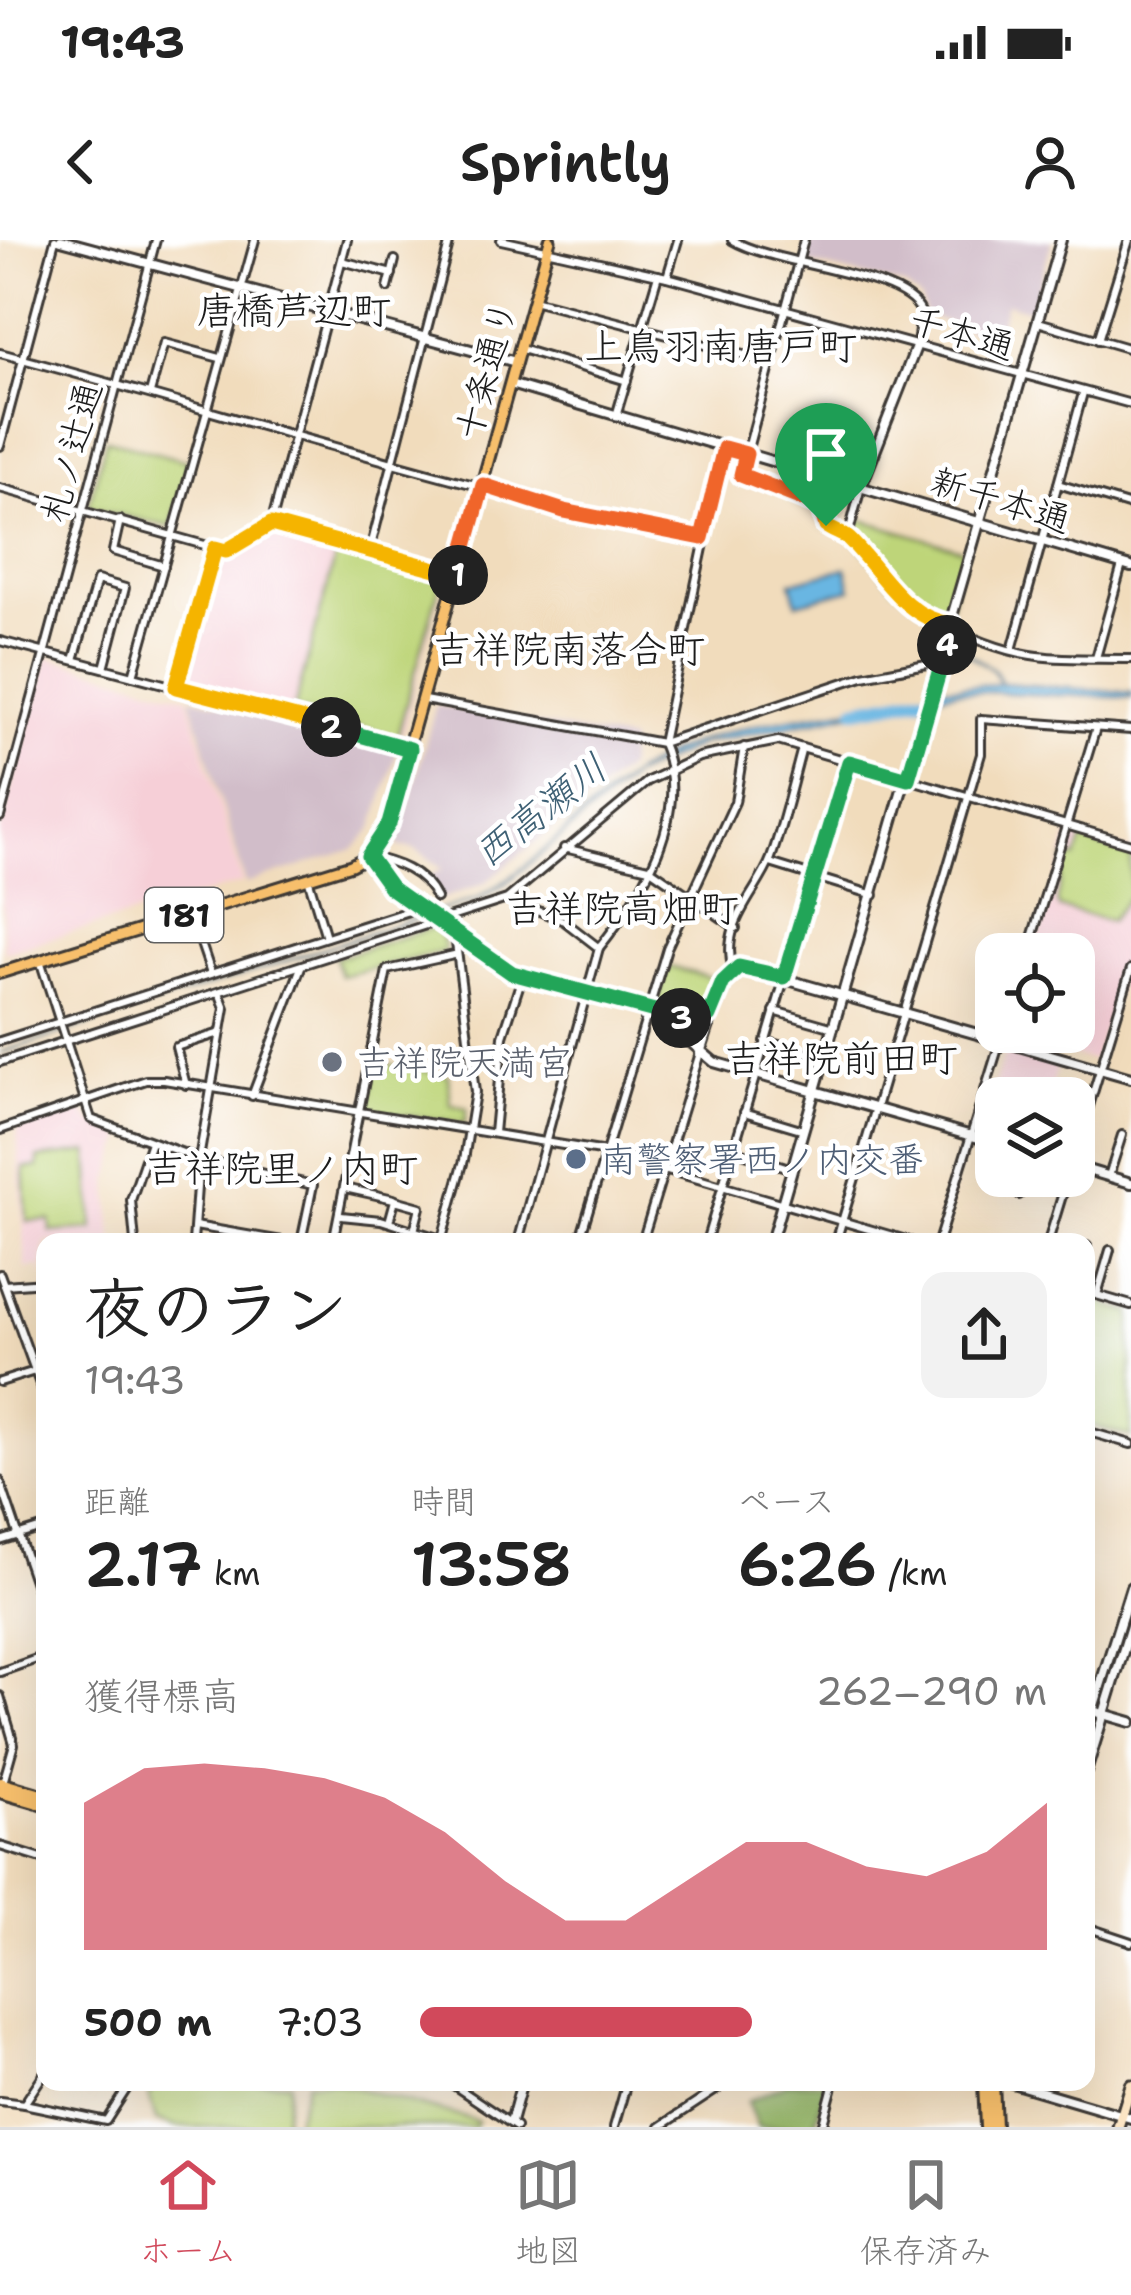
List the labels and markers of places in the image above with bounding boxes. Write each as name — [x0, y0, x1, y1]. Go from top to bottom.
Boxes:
pin — [775, 403, 877, 526]
pin: 1 — [428, 545, 488, 605]
pin: 4 — [917, 615, 977, 675]
pin: 2 — [301, 697, 361, 757]
pin: 3 — [651, 988, 711, 1048]
place label: 吉祥院天満宮 — [356, 1038, 572, 1087]
marker: 吉祥院天満宮 — [319, 1049, 345, 1075]
place label: 南警察署西ノ内交番 — [600, 1135, 924, 1184]
marker: 南警察署西ノ内交番 — [563, 1146, 589, 1172]

